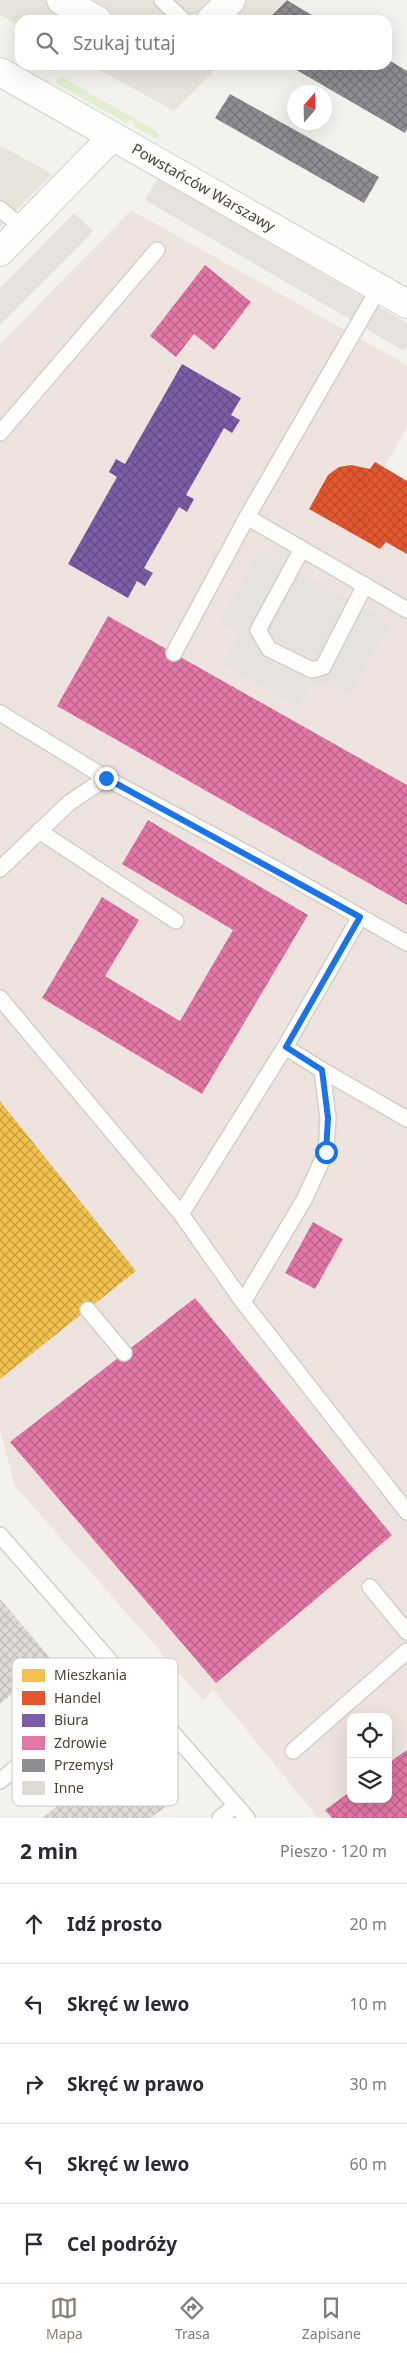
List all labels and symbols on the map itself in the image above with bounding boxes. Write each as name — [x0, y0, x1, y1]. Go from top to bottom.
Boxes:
north arrow — [287, 85, 332, 130]
street label: Powstańców Warszawy — [128, 138, 279, 236]
route end — [95, 767, 118, 790]
route start — [315, 1141, 338, 1164]
legend — [12, 1658, 178, 1806]
text: Mieszkania — [54, 1665, 127, 1684]
text: Handel — [54, 1688, 101, 1707]
text: Biura — [54, 1710, 89, 1729]
text: Zdrowie — [54, 1733, 107, 1752]
text: Przemysł — [54, 1755, 114, 1774]
text: Inne — [54, 1778, 84, 1797]

